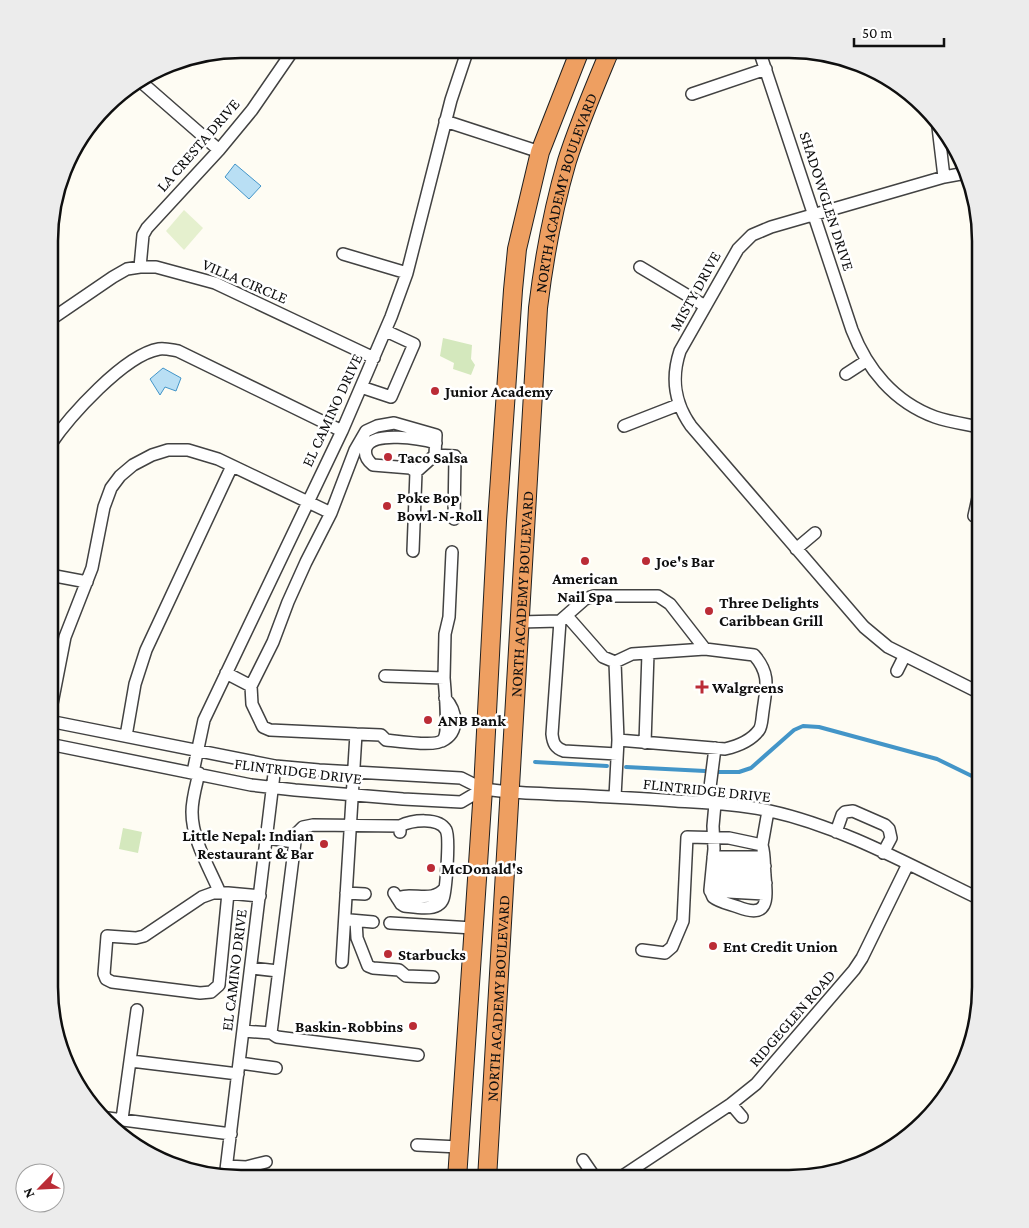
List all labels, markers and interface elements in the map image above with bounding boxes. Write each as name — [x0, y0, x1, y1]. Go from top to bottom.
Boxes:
scale bar — [854, 15, 944, 47]
text: 50 m — [862, 25, 892, 41]
street label: NORTH ACADEMY BOULEVARD — [531, 90, 600, 294]
street label: LA CRESTA DRIVE — [153, 95, 243, 195]
street label: SHADOWGLEN DRIVE — [796, 129, 858, 273]
street label: MISTY DRIVE — [666, 248, 724, 334]
street label: VILLA CIRCLE — [200, 255, 291, 307]
street label: EL CAMINO DRIVE — [298, 351, 366, 469]
place label: Junior Academy — [443, 383, 553, 400]
marker: Junior Academy — [429, 385, 441, 397]
place label: Taco Salsa — [398, 449, 468, 466]
marker: Taco Salsa — [382, 451, 394, 463]
place label: Poke Bop Bowl-N-Roll — [397, 489, 483, 524]
street label: NORTH ACADEMY BOULEVARD — [507, 490, 536, 698]
marker: Poke Bop Bowl-N-Roll — [381, 500, 393, 512]
place label: Joe's Bar — [654, 553, 715, 570]
marker: American Nail Spa — [579, 555, 591, 567]
marker: Joe's Bar — [640, 555, 652, 567]
place label: American Nail Spa — [551, 570, 618, 605]
place label: Three Delights Caribbean Grill — [719, 594, 823, 629]
marker: Three Delights Caribbean Grill — [703, 605, 715, 617]
place label: Walgreens — [711, 679, 784, 696]
marker: Walgreens — [696, 681, 708, 693]
place label: ANB Bank — [437, 712, 506, 729]
marker: ANB Bank — [422, 714, 434, 726]
street label: FLINTRIDGE DRIVE — [233, 755, 363, 787]
street label: FLINTRIDGE DRIVE — [642, 775, 772, 805]
place label: Little Nepal: Indian Restaurant & Bar — [182, 827, 315, 862]
marker: Little Nepal: Indian Restaurant & Bar — [318, 838, 330, 850]
place label: McDonald's — [441, 860, 523, 877]
marker: McDonald's — [425, 862, 437, 874]
street label: NORTH ACADEMY BOULEVARD — [483, 895, 512, 1102]
street label: EL CAMINO DRIVE — [218, 908, 250, 1032]
place label: Ent Credit Union — [723, 938, 838, 955]
marker: Ent Credit Union — [707, 940, 719, 952]
place label: Starbucks — [398, 946, 466, 963]
marker: Starbucks — [382, 948, 394, 960]
street label: RIDGEGLEN ROAD — [745, 966, 839, 1070]
place label: Baskin-Robbins — [295, 1018, 403, 1035]
marker: Baskin-Robbins — [407, 1020, 419, 1032]
north arrow — [15, 1163, 65, 1213]
text: N — [19, 1185, 37, 1201]

